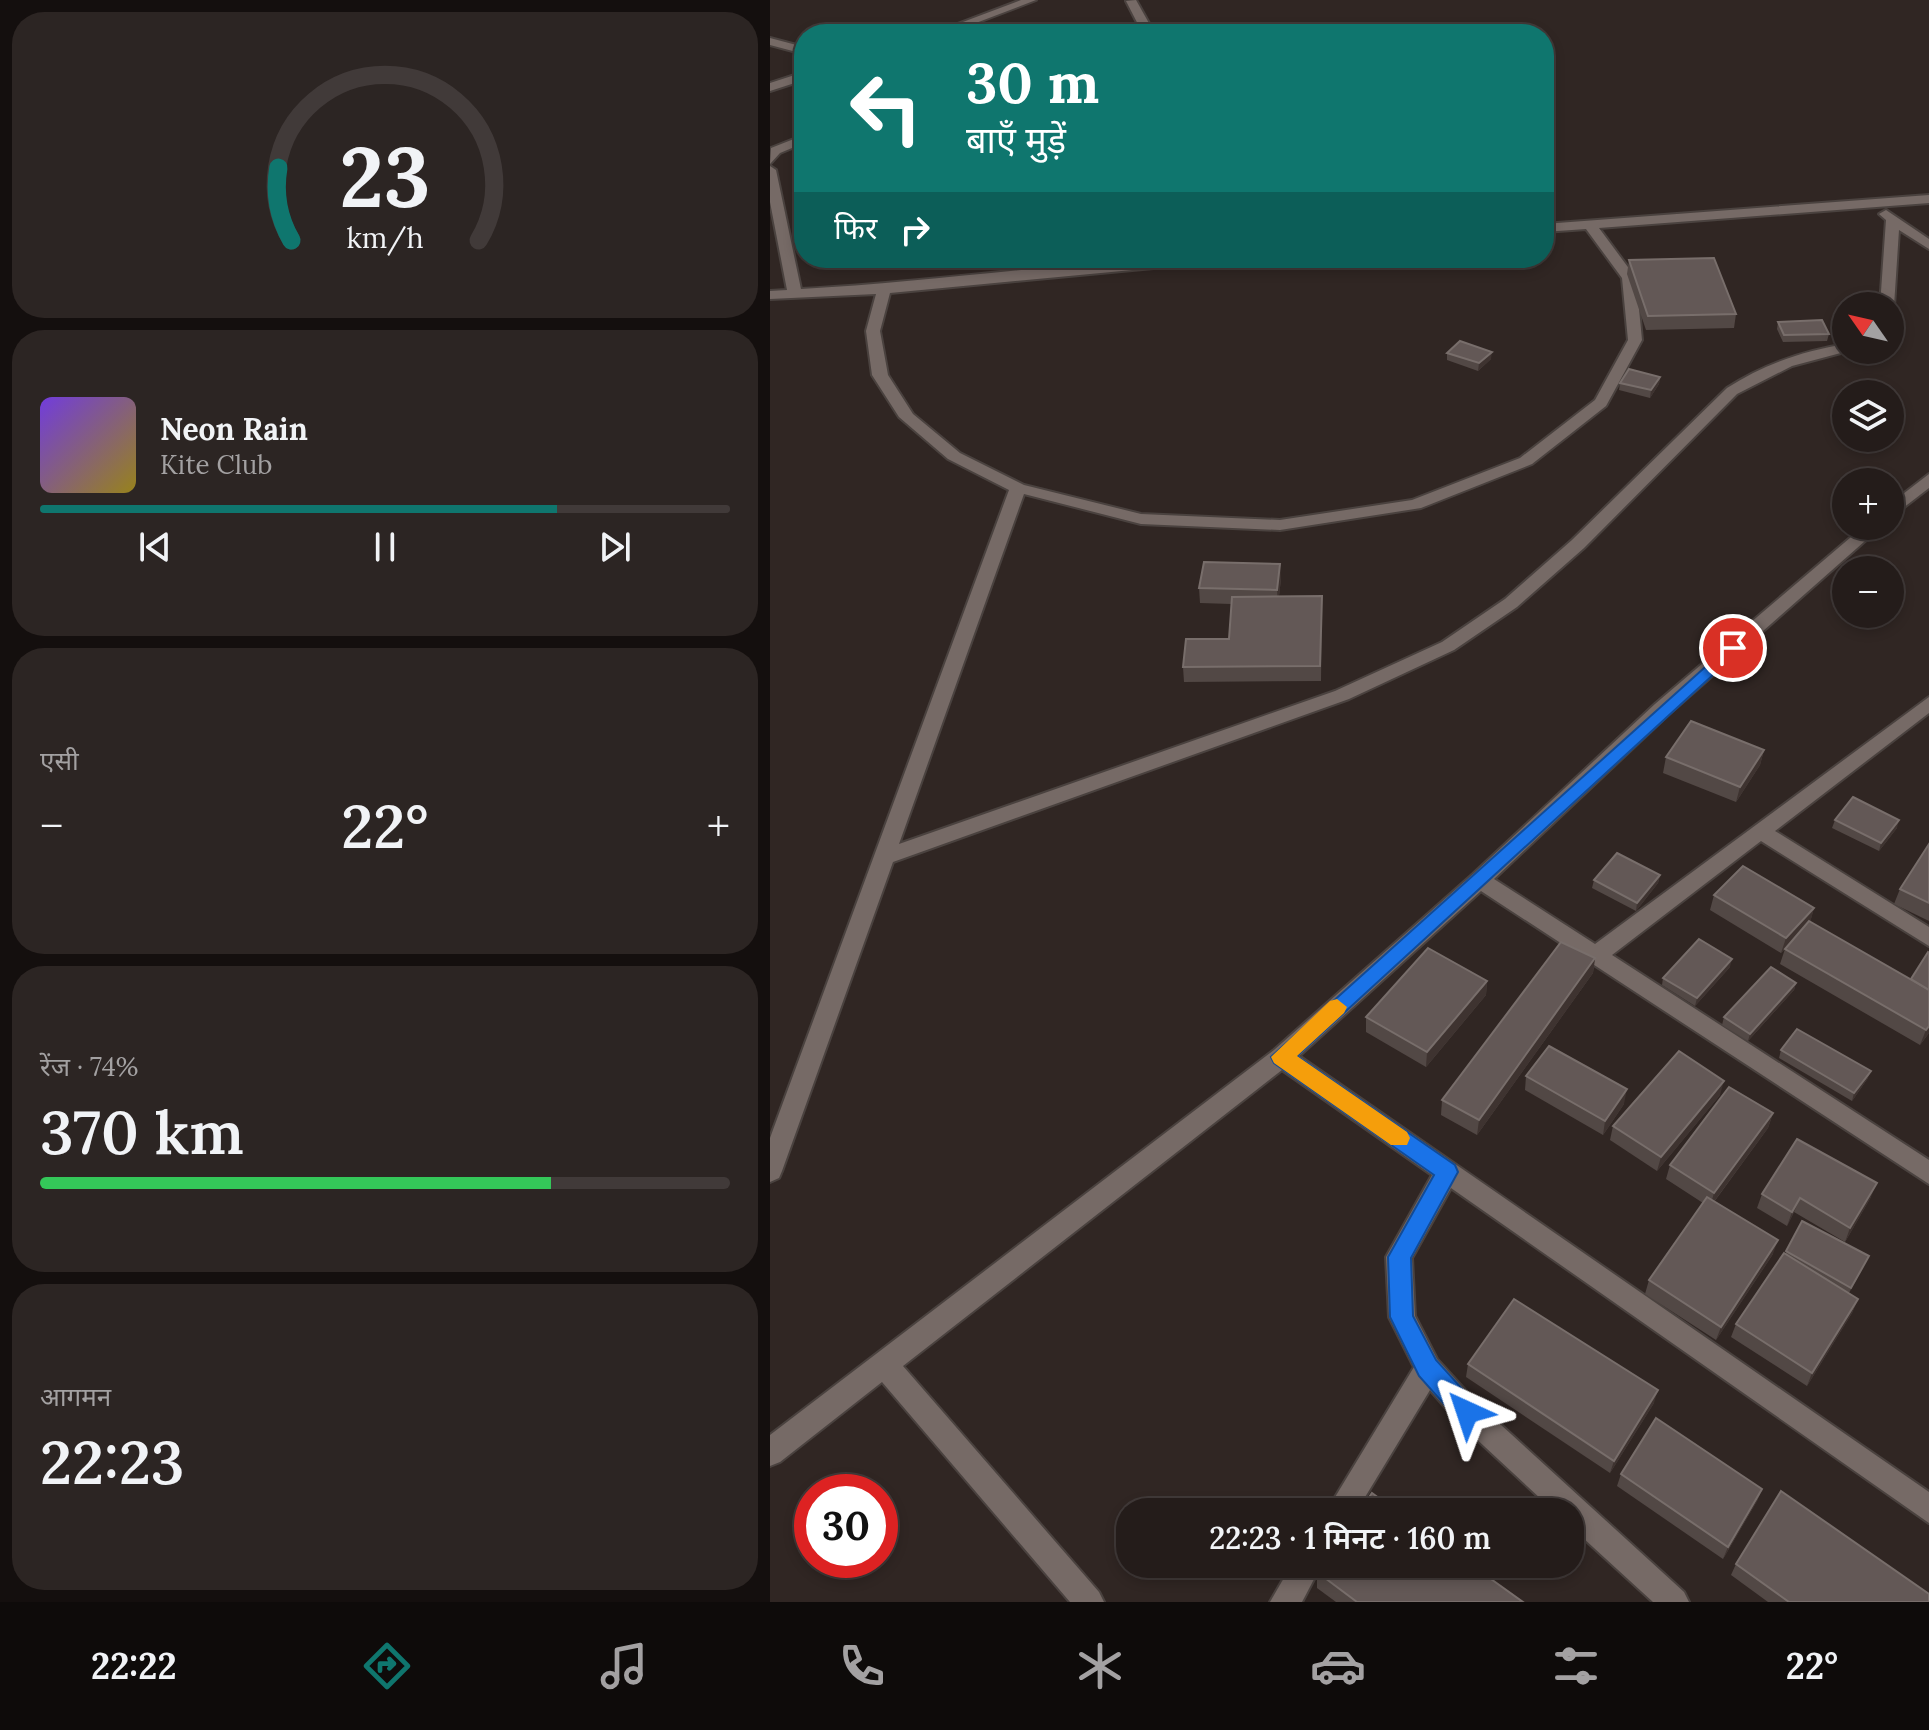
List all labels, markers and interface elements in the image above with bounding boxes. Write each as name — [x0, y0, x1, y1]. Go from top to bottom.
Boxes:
text: 30 m — [966, 47, 1099, 118]
icon: left — [834, 56, 938, 160]
text: बाएँ मुड़ें — [966, 117, 1066, 163]
text: 23 — [340, 123, 430, 230]
icon: right — [893, 208, 937, 252]
text: फिर — [834, 209, 877, 247]
text: km/h — [346, 219, 424, 256]
north arrow — [1832, 292, 1904, 364]
map controls — [1832, 292, 1904, 628]
button: layers — [1832, 380, 1904, 452]
text: Neon Rain — [160, 410, 308, 448]
text: Kite Club — [160, 448, 272, 481]
button: + — [1832, 468, 1904, 540]
icon: previous — [133, 525, 177, 569]
icon: pause — [363, 525, 407, 569]
icon: next — [593, 525, 637, 569]
button: − — [1832, 556, 1904, 628]
pin — [1699, 614, 1767, 682]
icon: arrive — [1711, 626, 1755, 670]
text: एसी — [40, 744, 79, 777]
text: 22° — [341, 788, 429, 864]
text: − — [40, 798, 63, 854]
text: + — [707, 798, 730, 854]
text: रेंज · 74% — [40, 1050, 138, 1083]
text: 370 km — [40, 1094, 244, 1170]
position arrow — [1425, 1370, 1509, 1454]
text: आगमन — [40, 1380, 111, 1413]
text: 22:23 — [40, 1424, 184, 1500]
speed limit sign: 30 — [794, 1474, 898, 1578]
text: 22:23 · 1 मिनट · 160 m — [1209, 1519, 1491, 1557]
icon: directions — [359, 1638, 415, 1694]
icon: music — [596, 1638, 652, 1694]
icon: phone — [834, 1638, 890, 1694]
icon: climate — [1072, 1638, 1128, 1694]
icon: car — [1310, 1638, 1366, 1694]
icon: filters — [1548, 1638, 1604, 1694]
text: 22:22 — [91, 1643, 177, 1689]
text: 22° — [1786, 1643, 1838, 1689]

